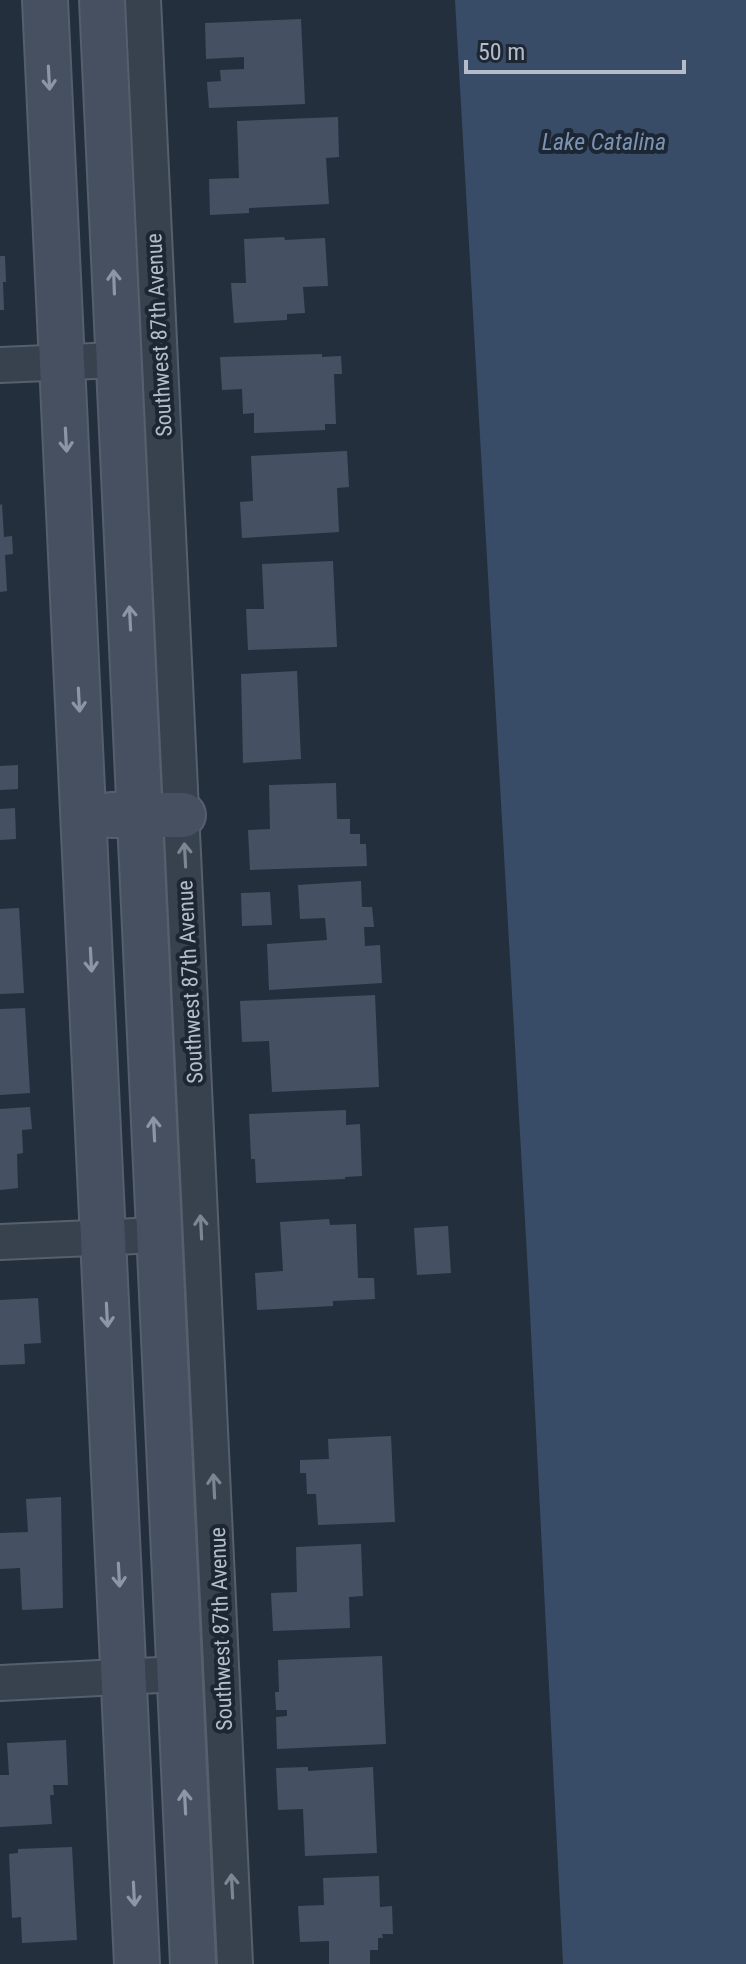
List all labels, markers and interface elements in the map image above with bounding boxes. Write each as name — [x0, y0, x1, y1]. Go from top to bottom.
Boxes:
scale bar — [466, 24, 684, 74]
text: 50 m — [478, 38, 525, 66]
one-way arrow — [42, 64, 57, 91]
water label: Lake Catalina — [542, 128, 666, 156]
street label: Southwest 87th Avenue — [141, 233, 177, 437]
one-way arrow — [106, 269, 121, 296]
one-way arrow — [59, 426, 74, 453]
one-way arrow — [122, 605, 137, 632]
one-way arrow — [72, 686, 87, 713]
one-way arrow — [177, 842, 192, 869]
street label: Southwest 87th Avenue — [172, 880, 208, 1084]
one-way arrow — [84, 946, 99, 972]
one-way arrow — [146, 1116, 161, 1143]
one-way arrow — [194, 1214, 209, 1241]
one-way arrow — [100, 1301, 115, 1328]
one-way arrow — [207, 1473, 222, 1500]
street label: Southwest 87th Avenue — [205, 1527, 237, 1731]
one-way arrow — [112, 1561, 127, 1588]
one-way arrow — [177, 1789, 192, 1816]
one-way arrow — [224, 1873, 239, 1900]
one-way arrow — [126, 1880, 141, 1907]

